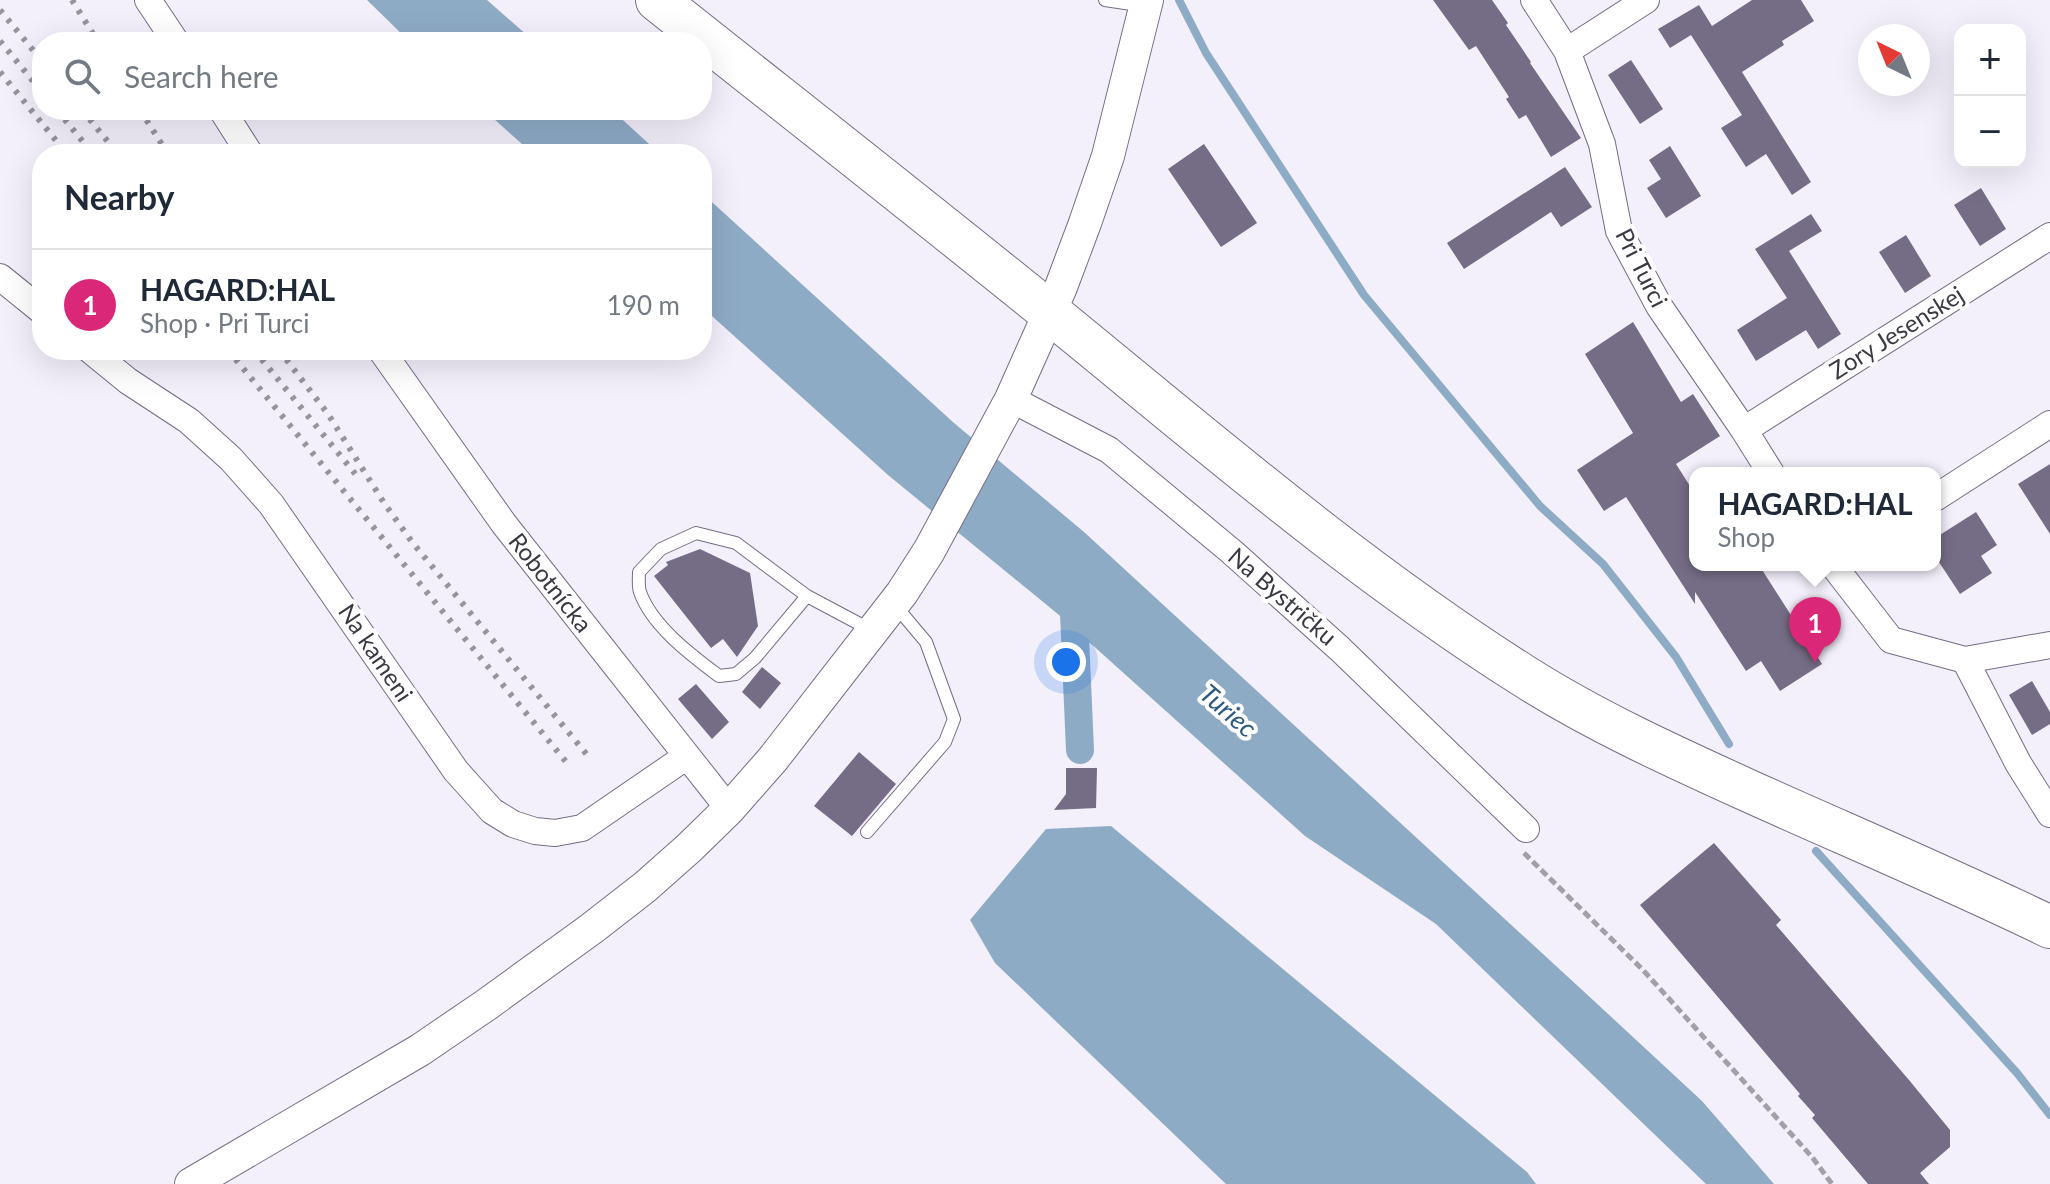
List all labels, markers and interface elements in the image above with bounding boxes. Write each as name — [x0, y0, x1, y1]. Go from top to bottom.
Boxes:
north arrow — [1858, 24, 1930, 96]
map controls — [1954, 24, 2026, 168]
button: + — [1954, 24, 2026, 96]
search box — [32, 32, 712, 120]
icon: search — [60, 54, 104, 98]
text: Search here — [124, 58, 279, 94]
button: − — [1954, 96, 2026, 168]
text: Nearby — [64, 176, 175, 217]
street label: Pri Turci — [1610, 223, 1674, 312]
text: HAGARD:HAL — [140, 271, 335, 307]
street label: Zory Jesenskej — [1824, 279, 1969, 384]
text: 1 — [82, 289, 98, 321]
text: 190 m — [607, 289, 680, 321]
text: Shop · Pri Turci — [140, 307, 309, 339]
popup — [1689, 467, 1941, 571]
text: HAGARD:HAL — [1717, 485, 1913, 521]
text: Shop — [1717, 521, 1775, 553]
street label: Robotnícka — [503, 527, 599, 638]
street label: Na Bystričku — [1223, 541, 1343, 651]
pin: 1 — [1789, 597, 1841, 663]
street label: Na kameni — [333, 598, 420, 707]
your location — [1046, 642, 1086, 682]
water label: Turiec — [1194, 677, 1264, 744]

